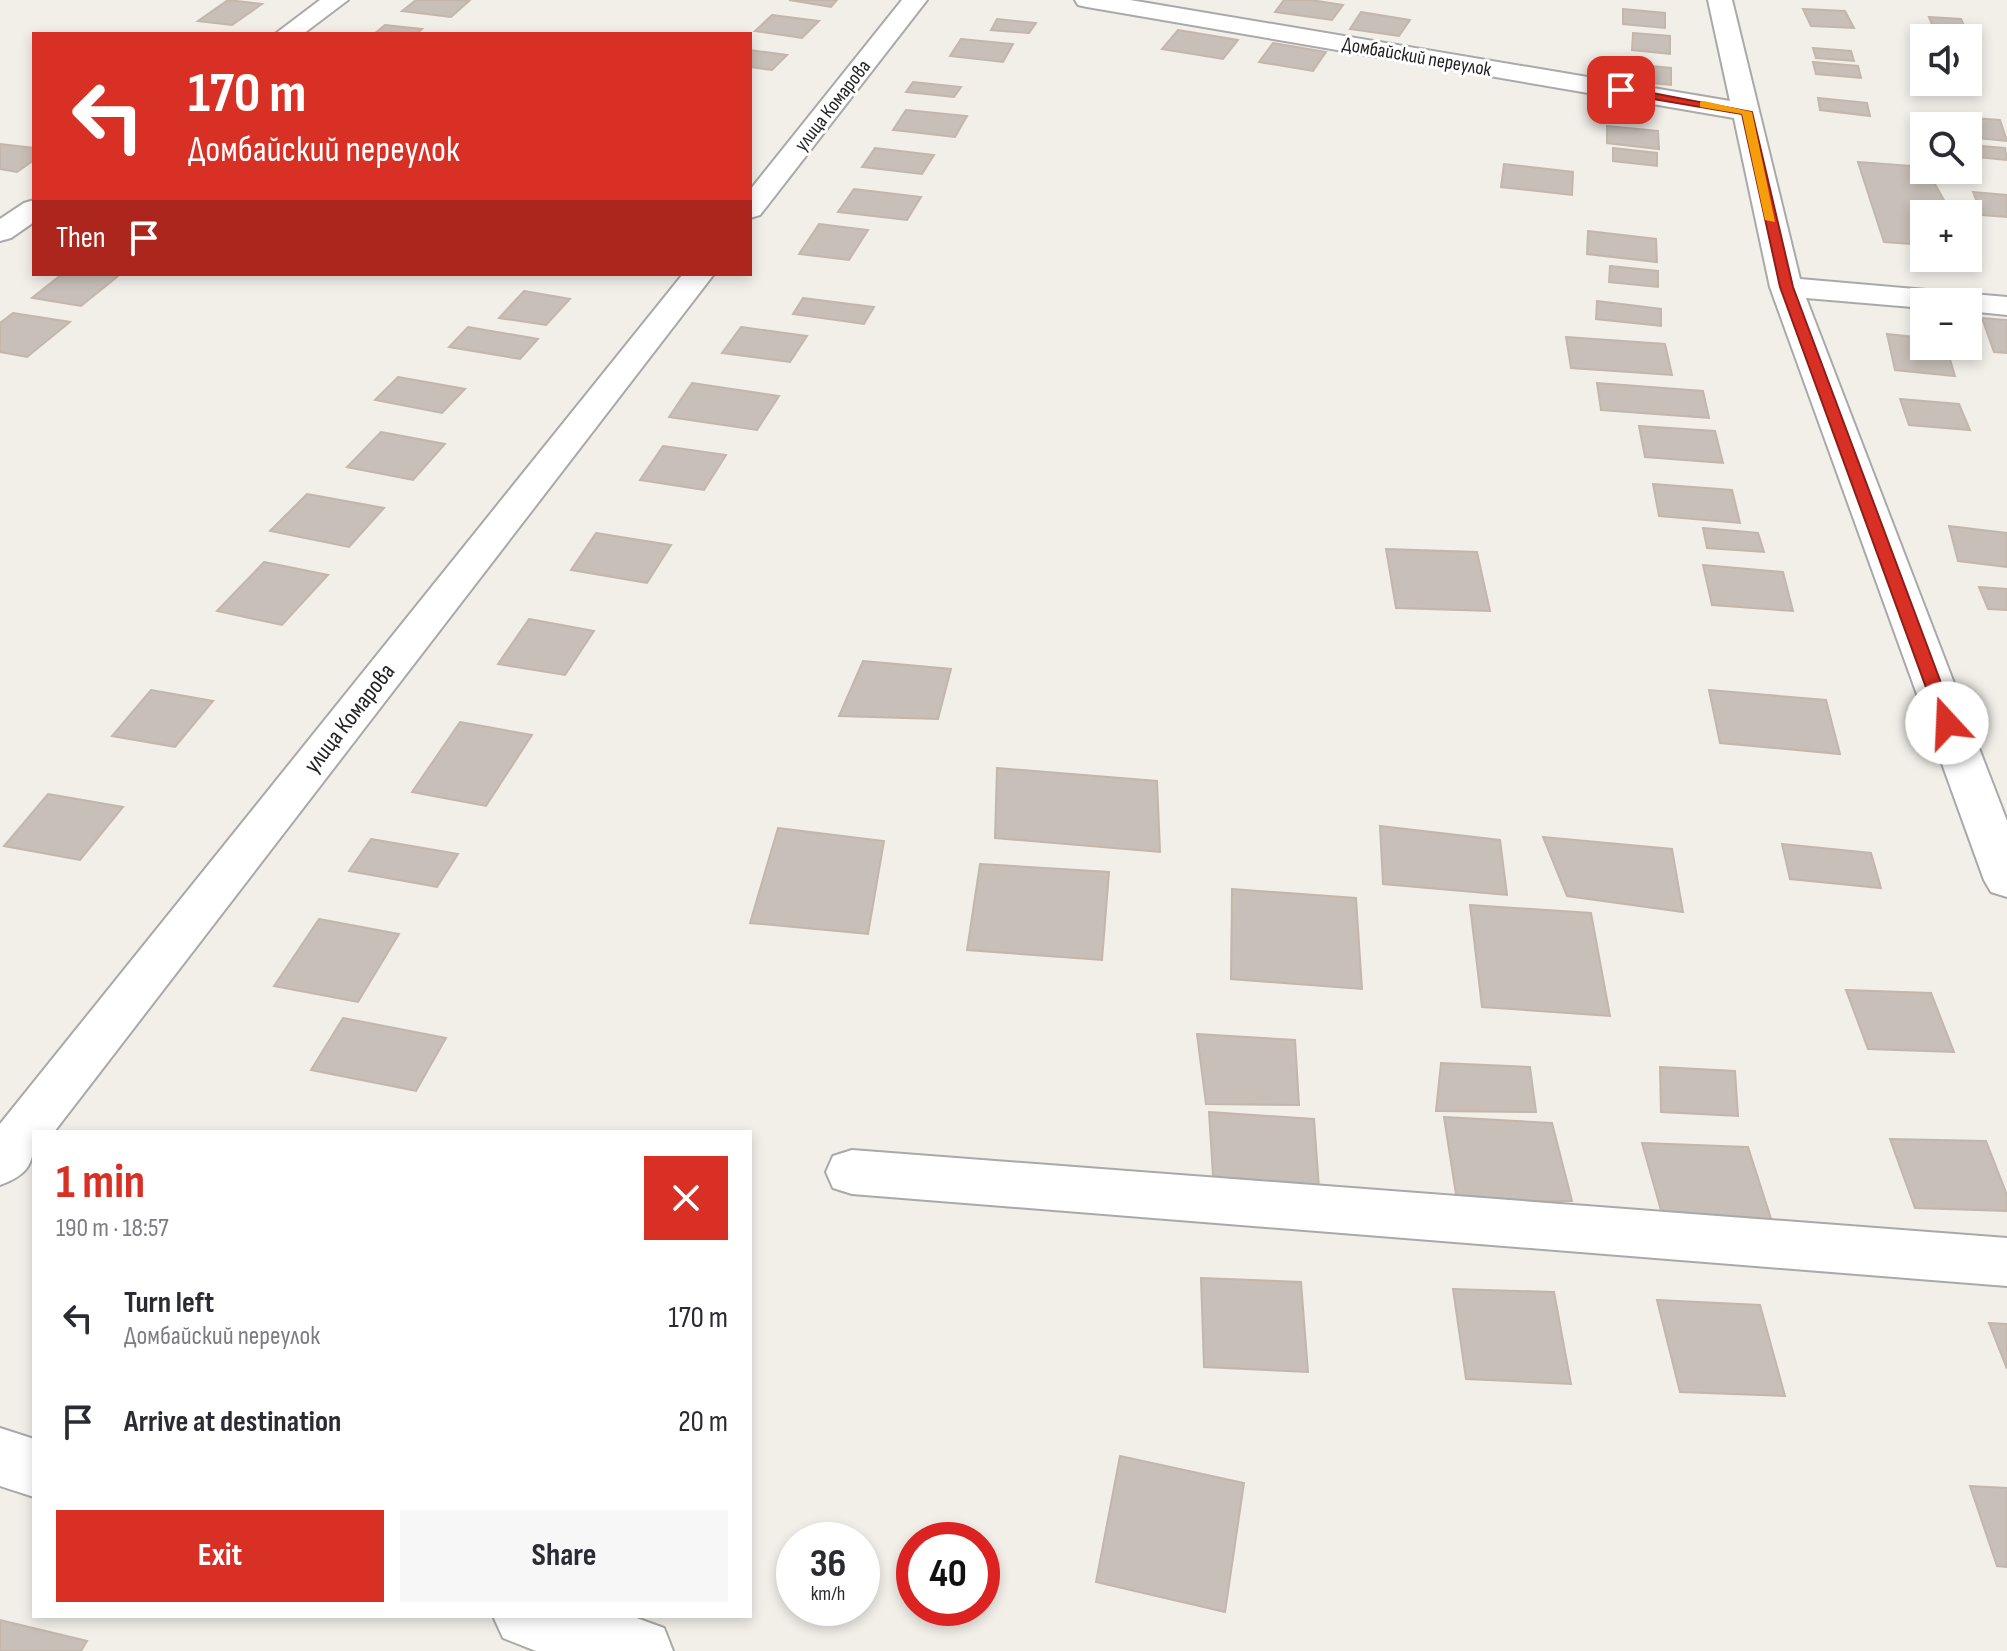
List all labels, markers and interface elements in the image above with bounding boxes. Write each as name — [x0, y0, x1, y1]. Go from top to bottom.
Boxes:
map controls — [1910, 24, 1982, 360]
button: sound — [1910, 24, 1982, 96]
street label: Домбайский переулок — [1340, 32, 1494, 82]
street label: улица Комарова — [790, 55, 876, 156]
pin — [1587, 56, 1655, 124]
text: 170 m — [188, 61, 306, 128]
icon: left — [56, 64, 160, 168]
icon: arrive — [1599, 68, 1643, 112]
button: search — [1910, 112, 1982, 184]
text: Домбайский переулок — [188, 129, 460, 172]
button: + — [1910, 200, 1982, 272]
icon: arrive — [122, 216, 166, 260]
text: Then — [56, 220, 106, 256]
button: − — [1910, 288, 1982, 360]
street label: улица Комарова — [298, 658, 401, 779]
position arrow — [1905, 681, 1989, 765]
text: 1 min — [56, 1154, 145, 1211]
button: close — [644, 1156, 728, 1240]
text: 190 m · 18:57 — [56, 1213, 169, 1244]
text: Turn left — [124, 1285, 214, 1321]
icon: left — [56, 1296, 100, 1340]
text: 170 m — [668, 1300, 728, 1336]
text: Домбайский переулок — [124, 1321, 320, 1352]
icon: arrive — [56, 1400, 100, 1444]
text: Arrive at destination — [124, 1404, 341, 1440]
text: 20 m — [678, 1404, 728, 1440]
button: Exit — [56, 1510, 384, 1602]
button: Share — [400, 1510, 728, 1602]
speed limit sign: 40 — [896, 1522, 1000, 1626]
text: 36 — [810, 1540, 846, 1588]
text: km/h — [811, 1582, 845, 1606]

